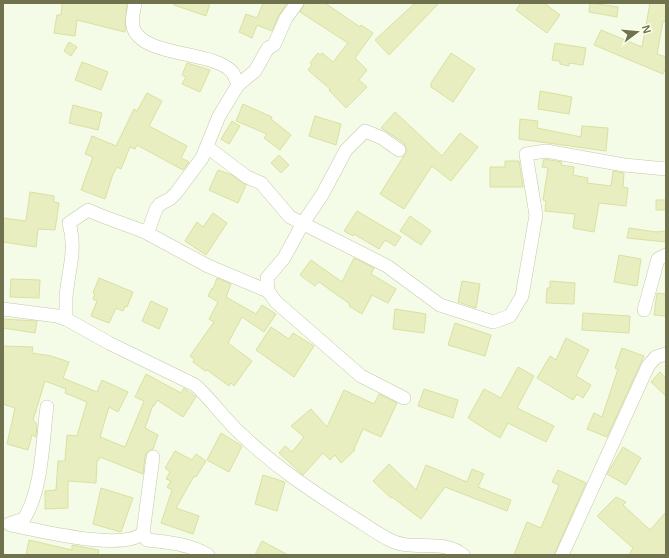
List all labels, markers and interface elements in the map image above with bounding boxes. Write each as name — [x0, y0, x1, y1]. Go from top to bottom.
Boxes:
north arrow — [617, 12, 657, 52]
text: N — [640, 24, 653, 35]

